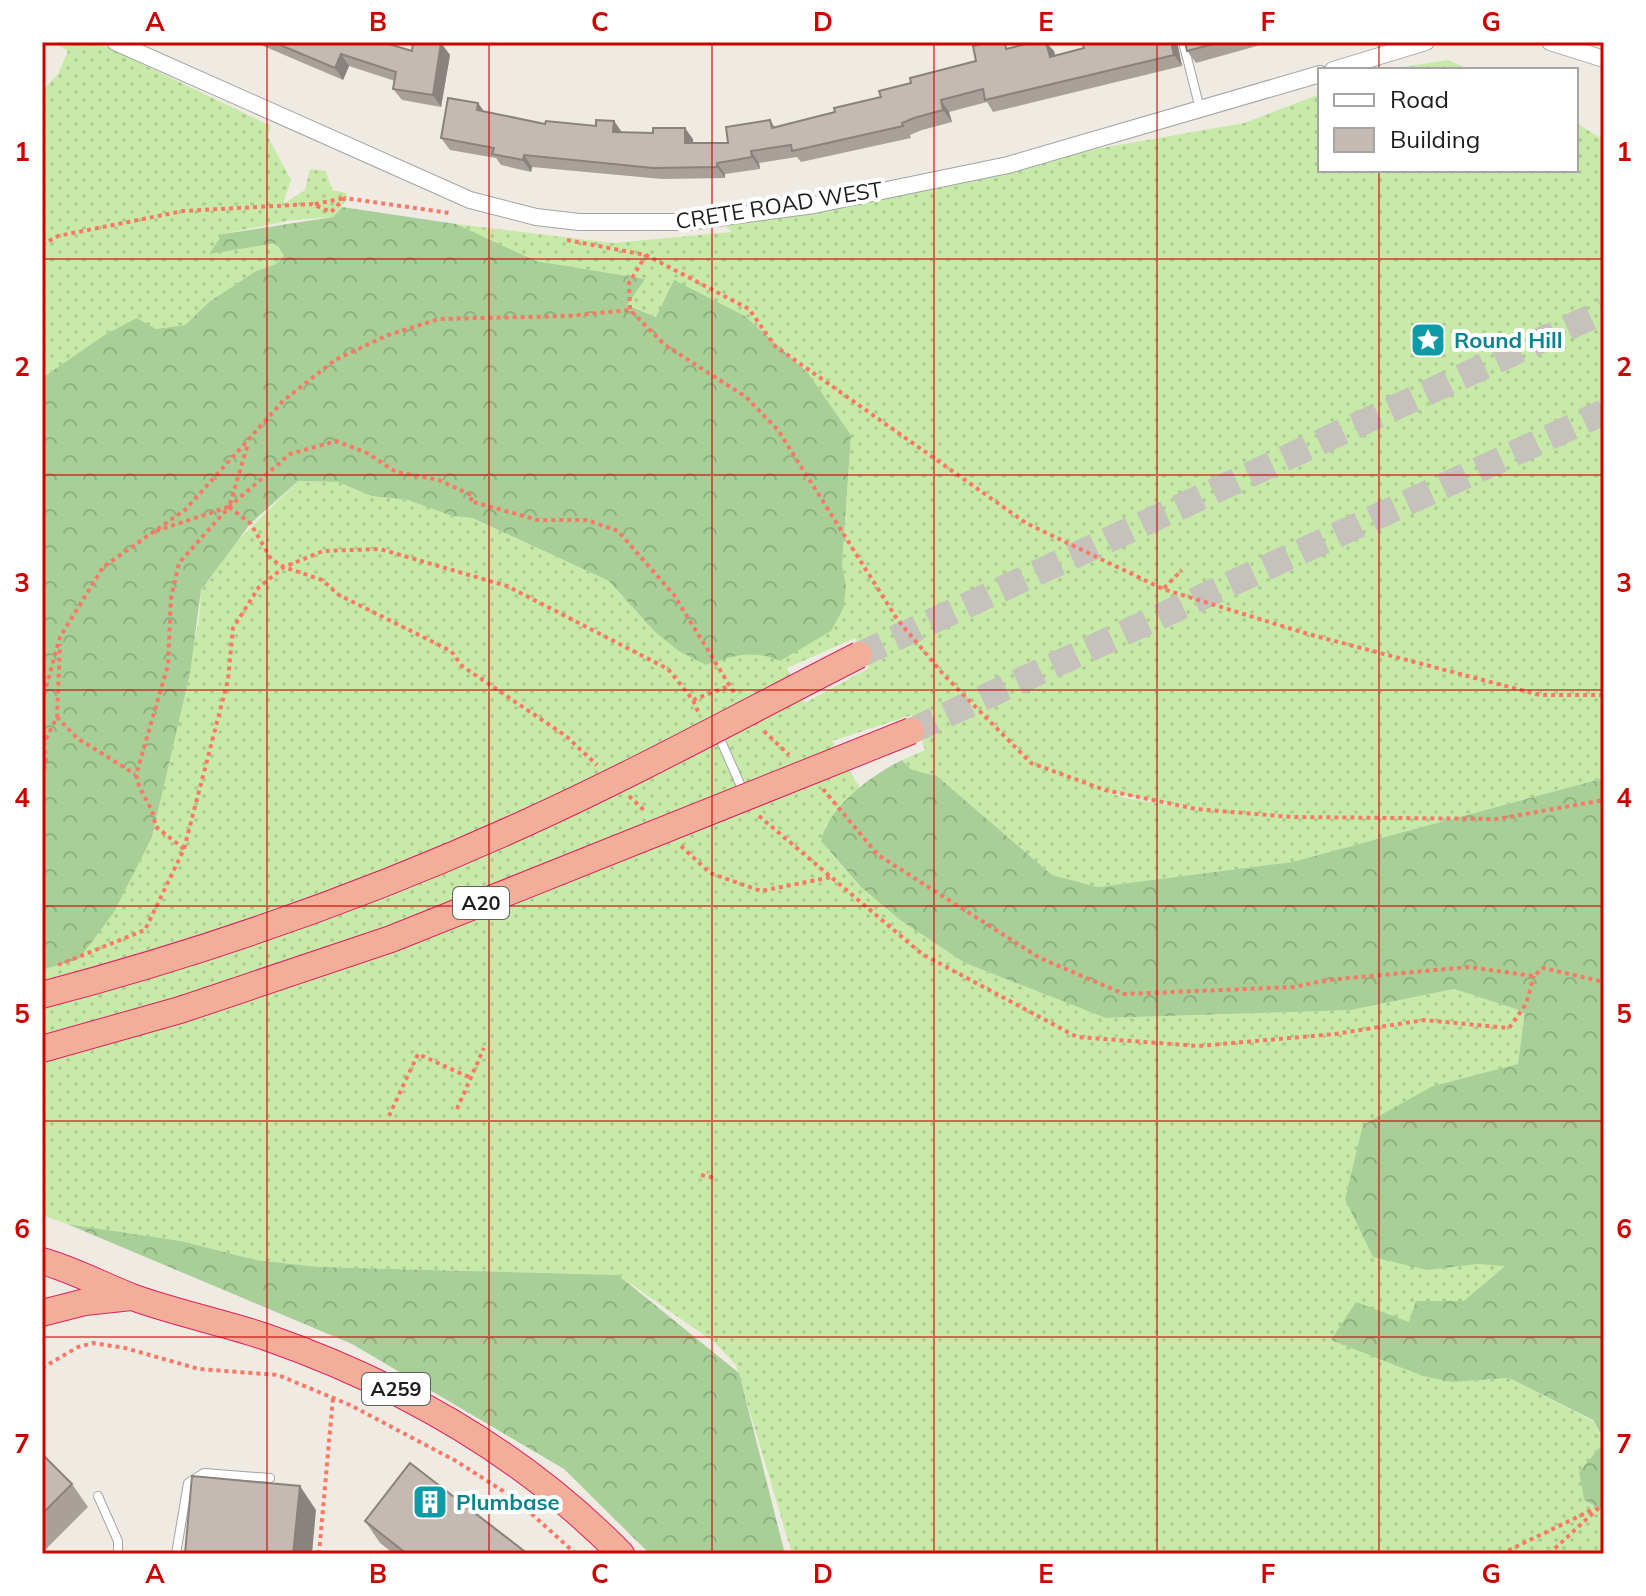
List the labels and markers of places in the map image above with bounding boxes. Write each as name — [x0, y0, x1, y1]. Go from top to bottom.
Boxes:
place icon: Round Hill — [1409, 321, 1447, 359]
place label: Round Hill — [1454, 326, 1562, 354]
building icon: Plumbase — [411, 1483, 449, 1521]
place label: Plumbase — [456, 1488, 560, 1516]

